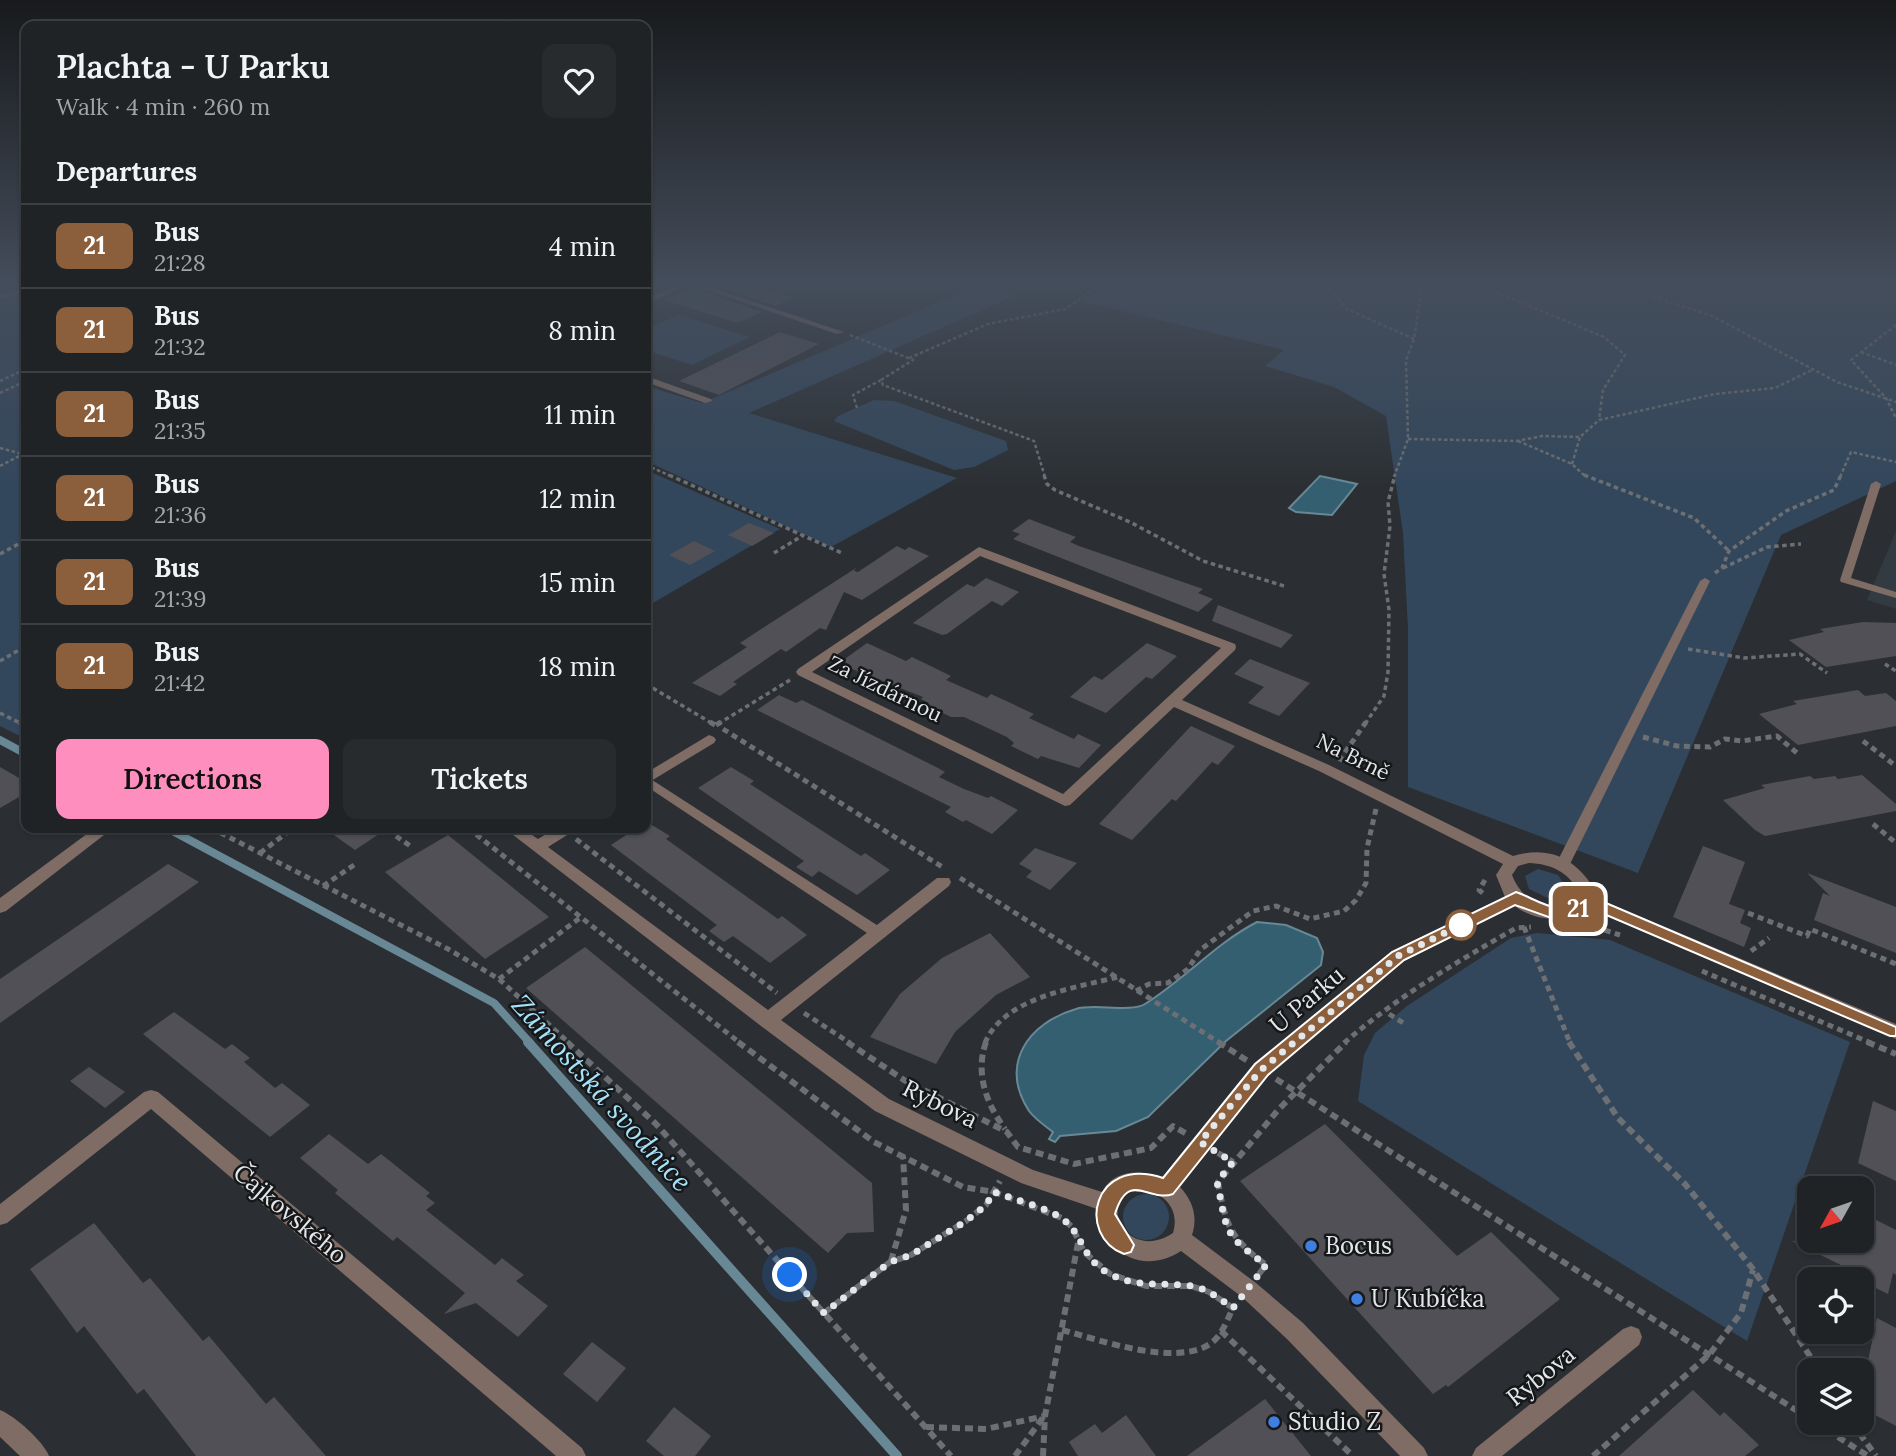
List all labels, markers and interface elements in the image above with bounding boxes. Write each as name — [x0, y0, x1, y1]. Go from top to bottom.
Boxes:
button: heart — [542, 44, 616, 118]
text: Plachta - U Parku — [56, 45, 330, 87]
text: Walk · 4 min · 260 m — [56, 92, 270, 121]
text: Departures — [56, 155, 197, 188]
text: Bus — [154, 215, 200, 248]
text: 21 — [83, 230, 106, 261]
text: 4 min — [549, 230, 616, 263]
text: 21:28 — [154, 248, 206, 277]
text: Bus — [154, 299, 200, 332]
text: 21 — [83, 314, 106, 345]
text: 8 min — [548, 314, 616, 347]
text: 21:32 — [154, 332, 206, 361]
text: Bus — [154, 383, 200, 416]
text: 21 — [83, 398, 106, 429]
text: 11 min — [544, 398, 616, 431]
text: 21:35 — [154, 416, 206, 445]
text: Bus — [154, 467, 200, 500]
text: 21 — [83, 482, 106, 513]
text: 12 min — [539, 482, 616, 515]
text: 21:36 — [154, 500, 207, 529]
text: Bus — [154, 551, 200, 584]
text: 21 — [83, 566, 106, 597]
text: 15 min — [539, 566, 616, 599]
text: 21:39 — [154, 584, 207, 613]
text: Bus — [154, 635, 200, 668]
street label: Za Jízdárnou — [824, 649, 947, 728]
text: 21 — [83, 650, 106, 681]
text: 18 min — [539, 650, 616, 683]
text: 21:42 — [154, 668, 205, 697]
street label: Na Brně — [1312, 727, 1394, 786]
button: Directions — [56, 739, 329, 819]
button: Tickets — [343, 739, 616, 819]
line badge: 21 — [1546, 886, 1610, 932]
text: 21 — [1567, 893, 1589, 924]
unlabelled marker — [1446, 910, 1476, 940]
street label: U Parku — [1263, 959, 1351, 1040]
water label: Zámostská svodnice — [504, 987, 700, 1199]
street label: Rybova — [898, 1072, 983, 1135]
street label: Čajkovského — [227, 1156, 354, 1270]
north arrow — [1797, 1176, 1874, 1253]
map controls — [1797, 1176, 1874, 1435]
place label: Bocus — [1325, 1230, 1392, 1261]
marker: Bocus — [1303, 1238, 1319, 1254]
your location — [772, 1257, 807, 1292]
button: locate — [1797, 1267, 1874, 1344]
place label: U Kubíčka — [1371, 1283, 1485, 1314]
marker: U Kubíčka — [1349, 1291, 1365, 1307]
street label: Rybova — [1500, 1339, 1581, 1413]
button: layers — [1797, 1358, 1874, 1435]
place label: Studio Z — [1288, 1406, 1381, 1437]
marker: Studio Z — [1266, 1414, 1282, 1430]

